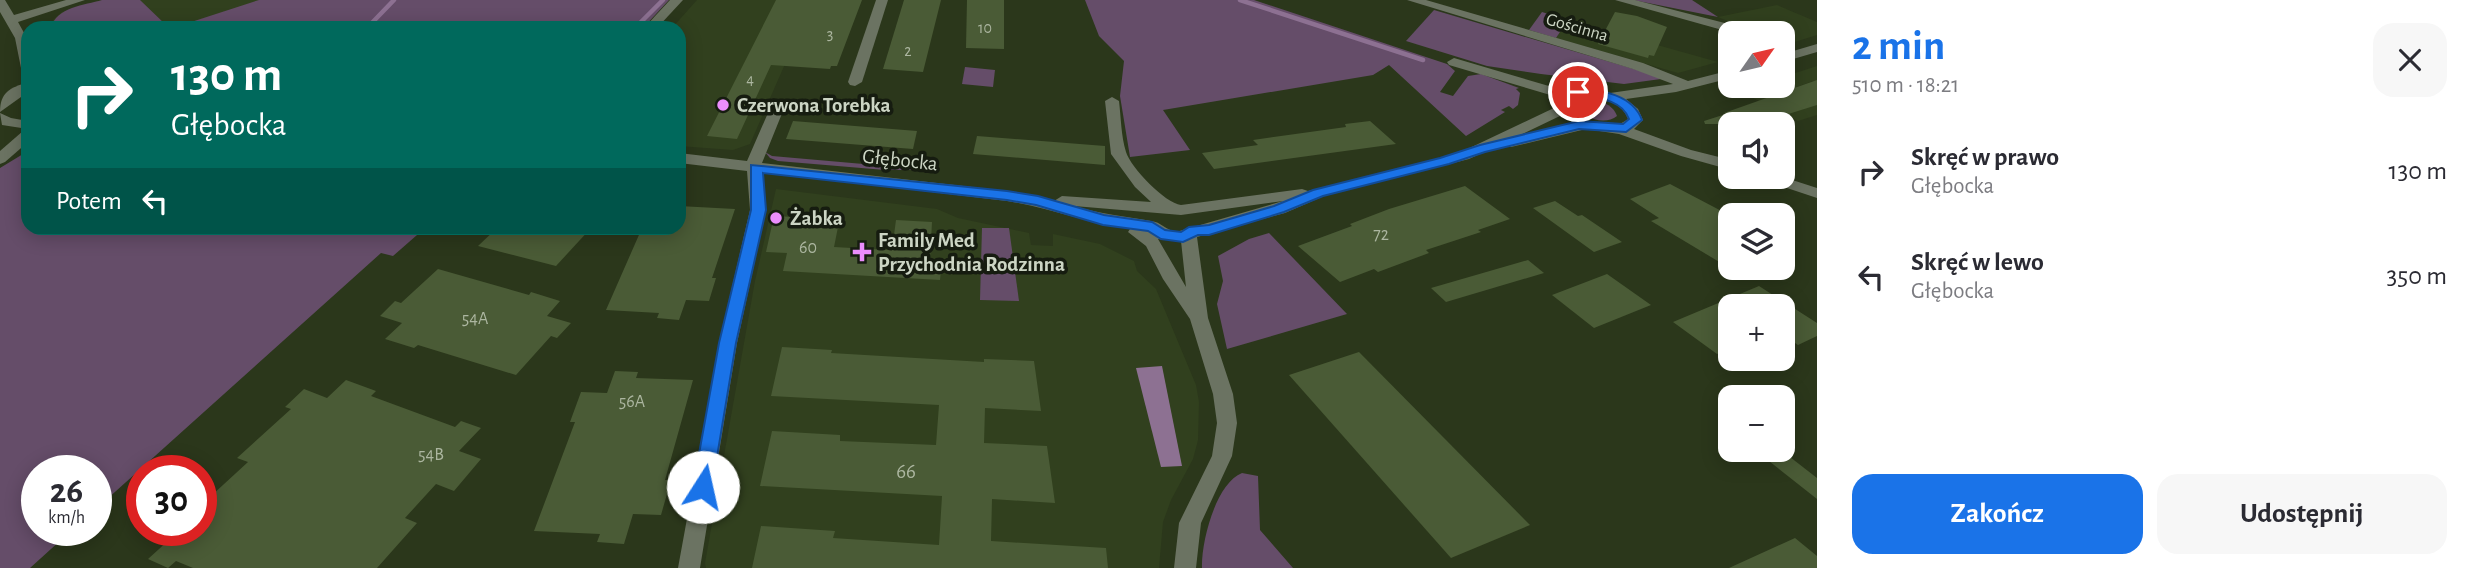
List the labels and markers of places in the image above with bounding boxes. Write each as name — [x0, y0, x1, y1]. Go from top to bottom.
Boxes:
pin — [1548, 62, 1608, 122]
place label: Czerwona Torebka — [737, 95, 891, 116]
marker: Czerwona Torebka — [715, 97, 731, 113]
place label: Żabka — [790, 207, 843, 229]
marker: Żabka — [768, 210, 784, 226]
place label: Family Med Przychodnia Rodzinna — [878, 230, 1065, 275]
marker: Family Med Przychodnia Rodzinna — [852, 242, 872, 262]

